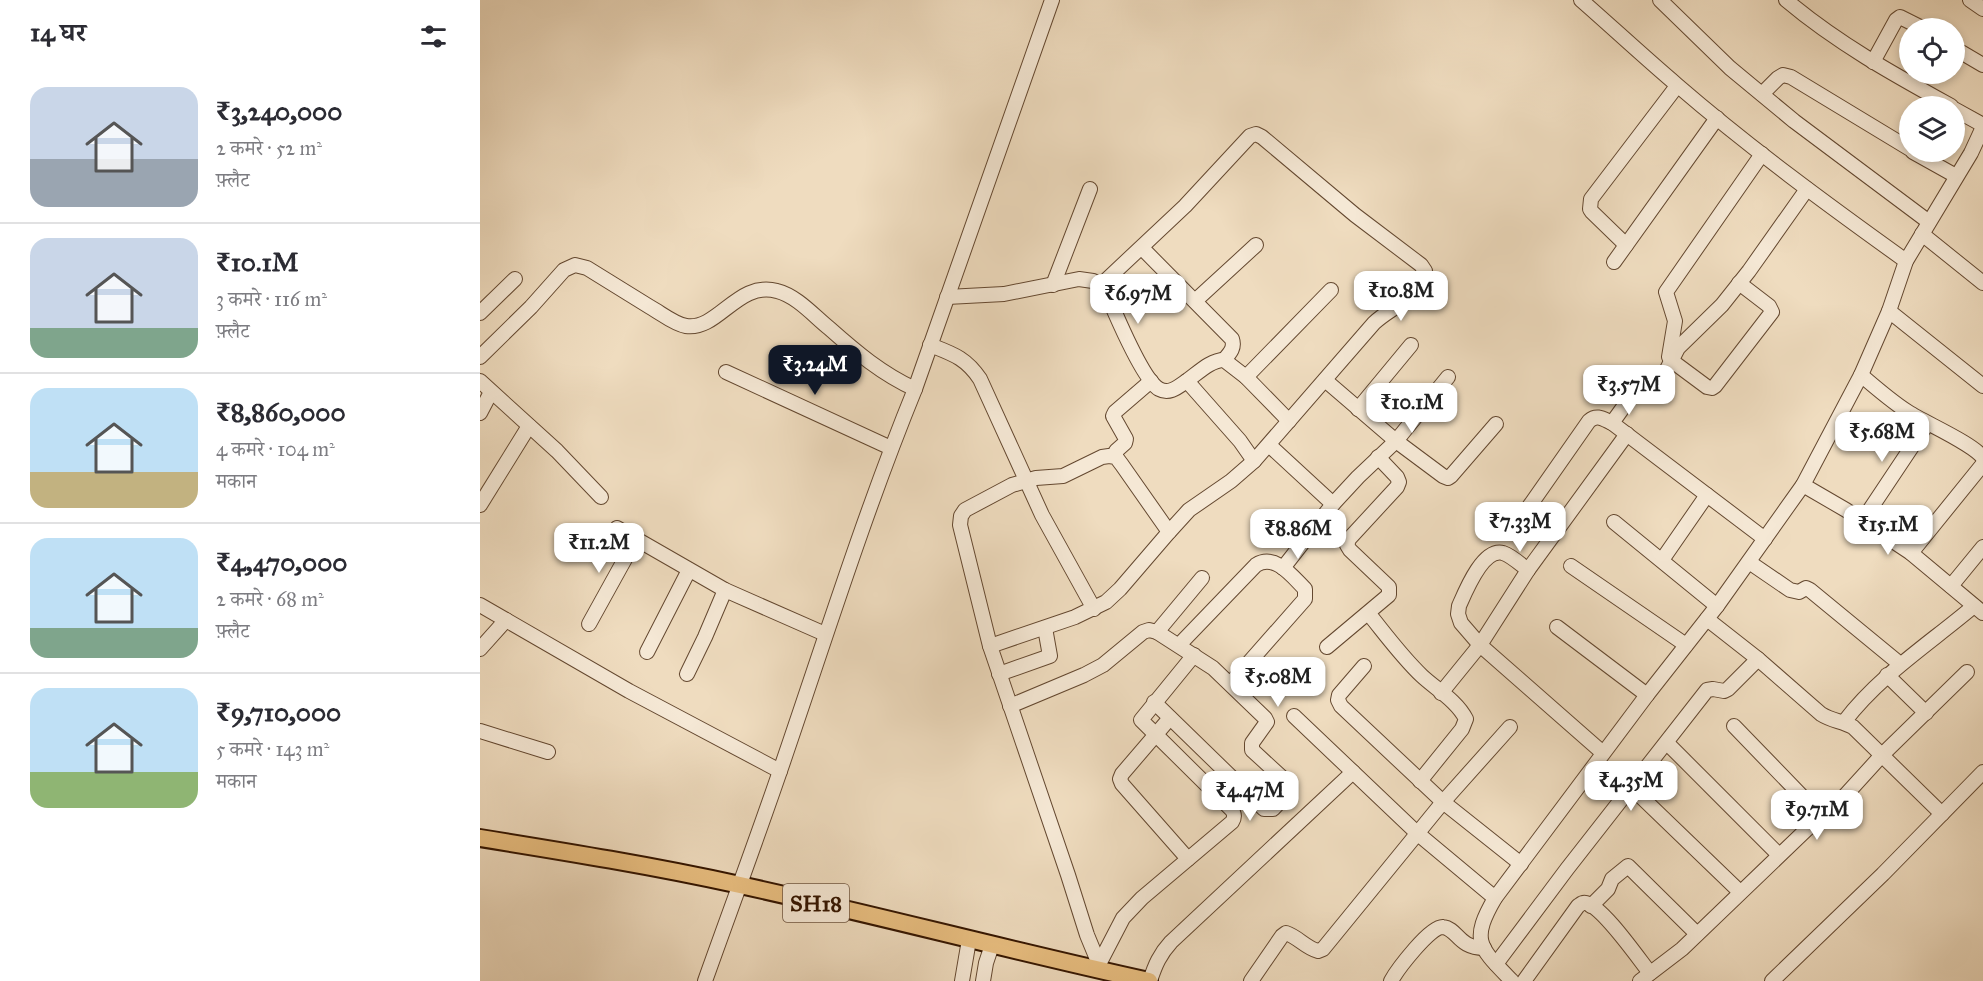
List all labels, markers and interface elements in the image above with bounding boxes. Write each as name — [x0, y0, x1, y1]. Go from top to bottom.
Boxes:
text: 14 घर — [30, 16, 86, 48]
map controls — [1899, 18, 1965, 162]
button: locate — [1899, 18, 1965, 84]
icon: filters — [417, 20, 450, 53]
text: ₹3,240,000 — [216, 95, 342, 127]
button: layers — [1899, 96, 1965, 162]
icon: home — [78, 111, 150, 183]
text: 2 कमरे · 52 m² — [216, 136, 322, 160]
text: फ़्लैट — [216, 168, 249, 192]
text: ₹10.1M — [216, 246, 298, 278]
icon: home — [78, 262, 150, 334]
pin: ₹10.8M — [1352, 271, 1450, 322]
pin: ₹6.97M — [1089, 274, 1187, 325]
text: ₹10.8M — [1368, 278, 1434, 302]
text: ₹6.97M — [1104, 281, 1172, 305]
text: 3 कमरे · 116 m² — [216, 287, 327, 311]
text: फ़्लैट — [216, 319, 249, 343]
pin: ₹3.24M — [766, 345, 864, 396]
text: ₹3.24M — [782, 352, 848, 376]
pin: ₹3.57M — [1580, 365, 1678, 416]
text: ₹3.57M — [1597, 372, 1661, 396]
pin: ₹10.1M — [1363, 383, 1461, 434]
text: ₹10.1M — [1380, 390, 1444, 414]
text: ₹8,860,000 — [216, 396, 346, 428]
icon: home — [78, 412, 150, 484]
pin: ₹5.68M — [1833, 412, 1931, 463]
text: ₹5.68M — [1849, 419, 1915, 443]
text: 4 कमरे · 104 m² — [216, 437, 335, 461]
text: मकान — [216, 469, 257, 493]
pin: ₹7.33M — [1471, 502, 1569, 553]
pin: ₹15.1M — [1839, 505, 1937, 556]
pin: ₹8.86M — [1249, 509, 1347, 560]
text: ₹7.33M — [1489, 509, 1551, 533]
text: ₹15.1M — [1858, 512, 1918, 536]
text: ₹8.86M — [1264, 516, 1332, 540]
pin: ₹11.2M — [550, 523, 648, 574]
text: ₹11.2M — [568, 530, 630, 554]
text: ₹4,470,000 — [216, 546, 347, 578]
icon: home — [78, 562, 150, 634]
text: 2 कमरे · 68 m² — [216, 587, 324, 611]
text: फ़्लैट — [216, 619, 249, 643]
pin: ₹5.08M — [1229, 657, 1327, 708]
text: ₹5.08M — [1244, 664, 1312, 688]
text: ₹9,710,000 — [216, 696, 341, 728]
icon: home — [78, 712, 150, 784]
text: 5 कमरे · 143 m² — [216, 737, 329, 761]
pin: ₹4.35M — [1582, 761, 1680, 812]
text: ₹4.35M — [1599, 768, 1663, 792]
text: मकान — [216, 769, 257, 793]
pin: ₹4.47M — [1201, 771, 1299, 822]
text: ₹4.47M — [1216, 778, 1284, 802]
pin: ₹9.71M — [1768, 790, 1866, 841]
text: ₹9.71M — [1785, 797, 1849, 821]
road number: SH18 — [783, 884, 849, 922]

